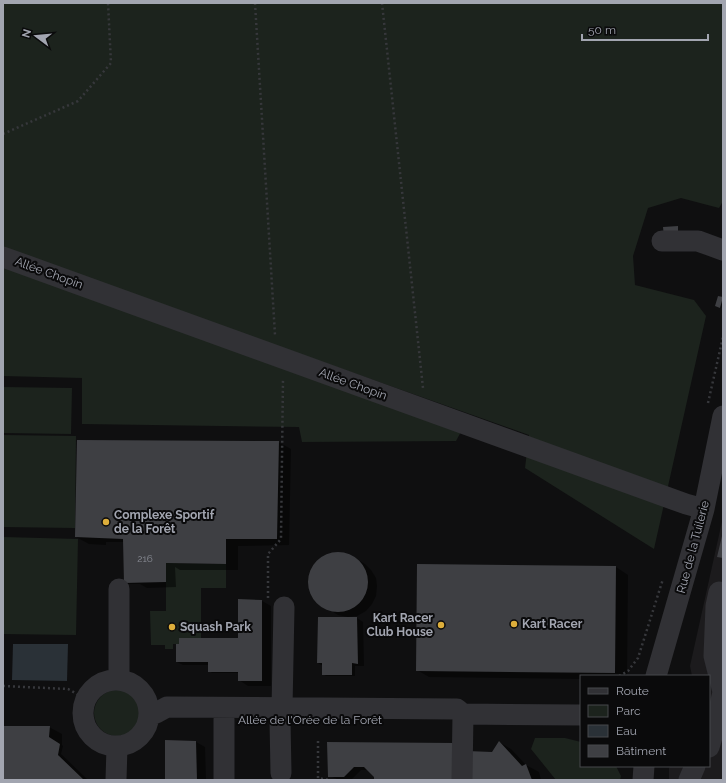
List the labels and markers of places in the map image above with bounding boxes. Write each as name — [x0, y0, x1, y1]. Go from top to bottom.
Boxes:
place label: Complexe Sportif de la Forêt — [114, 508, 215, 536]
marker: Complexe Sportif de la Forêt — [101, 517, 111, 527]
place label: Kart Racer Club House — [366, 611, 433, 639]
place label: Kart Racer — [522, 617, 583, 631]
marker: Kart Racer — [509, 619, 519, 629]
place label: Squash Park — [180, 620, 251, 634]
marker: Kart Racer Club House — [436, 620, 446, 630]
marker: Squash Park — [167, 622, 177, 632]

